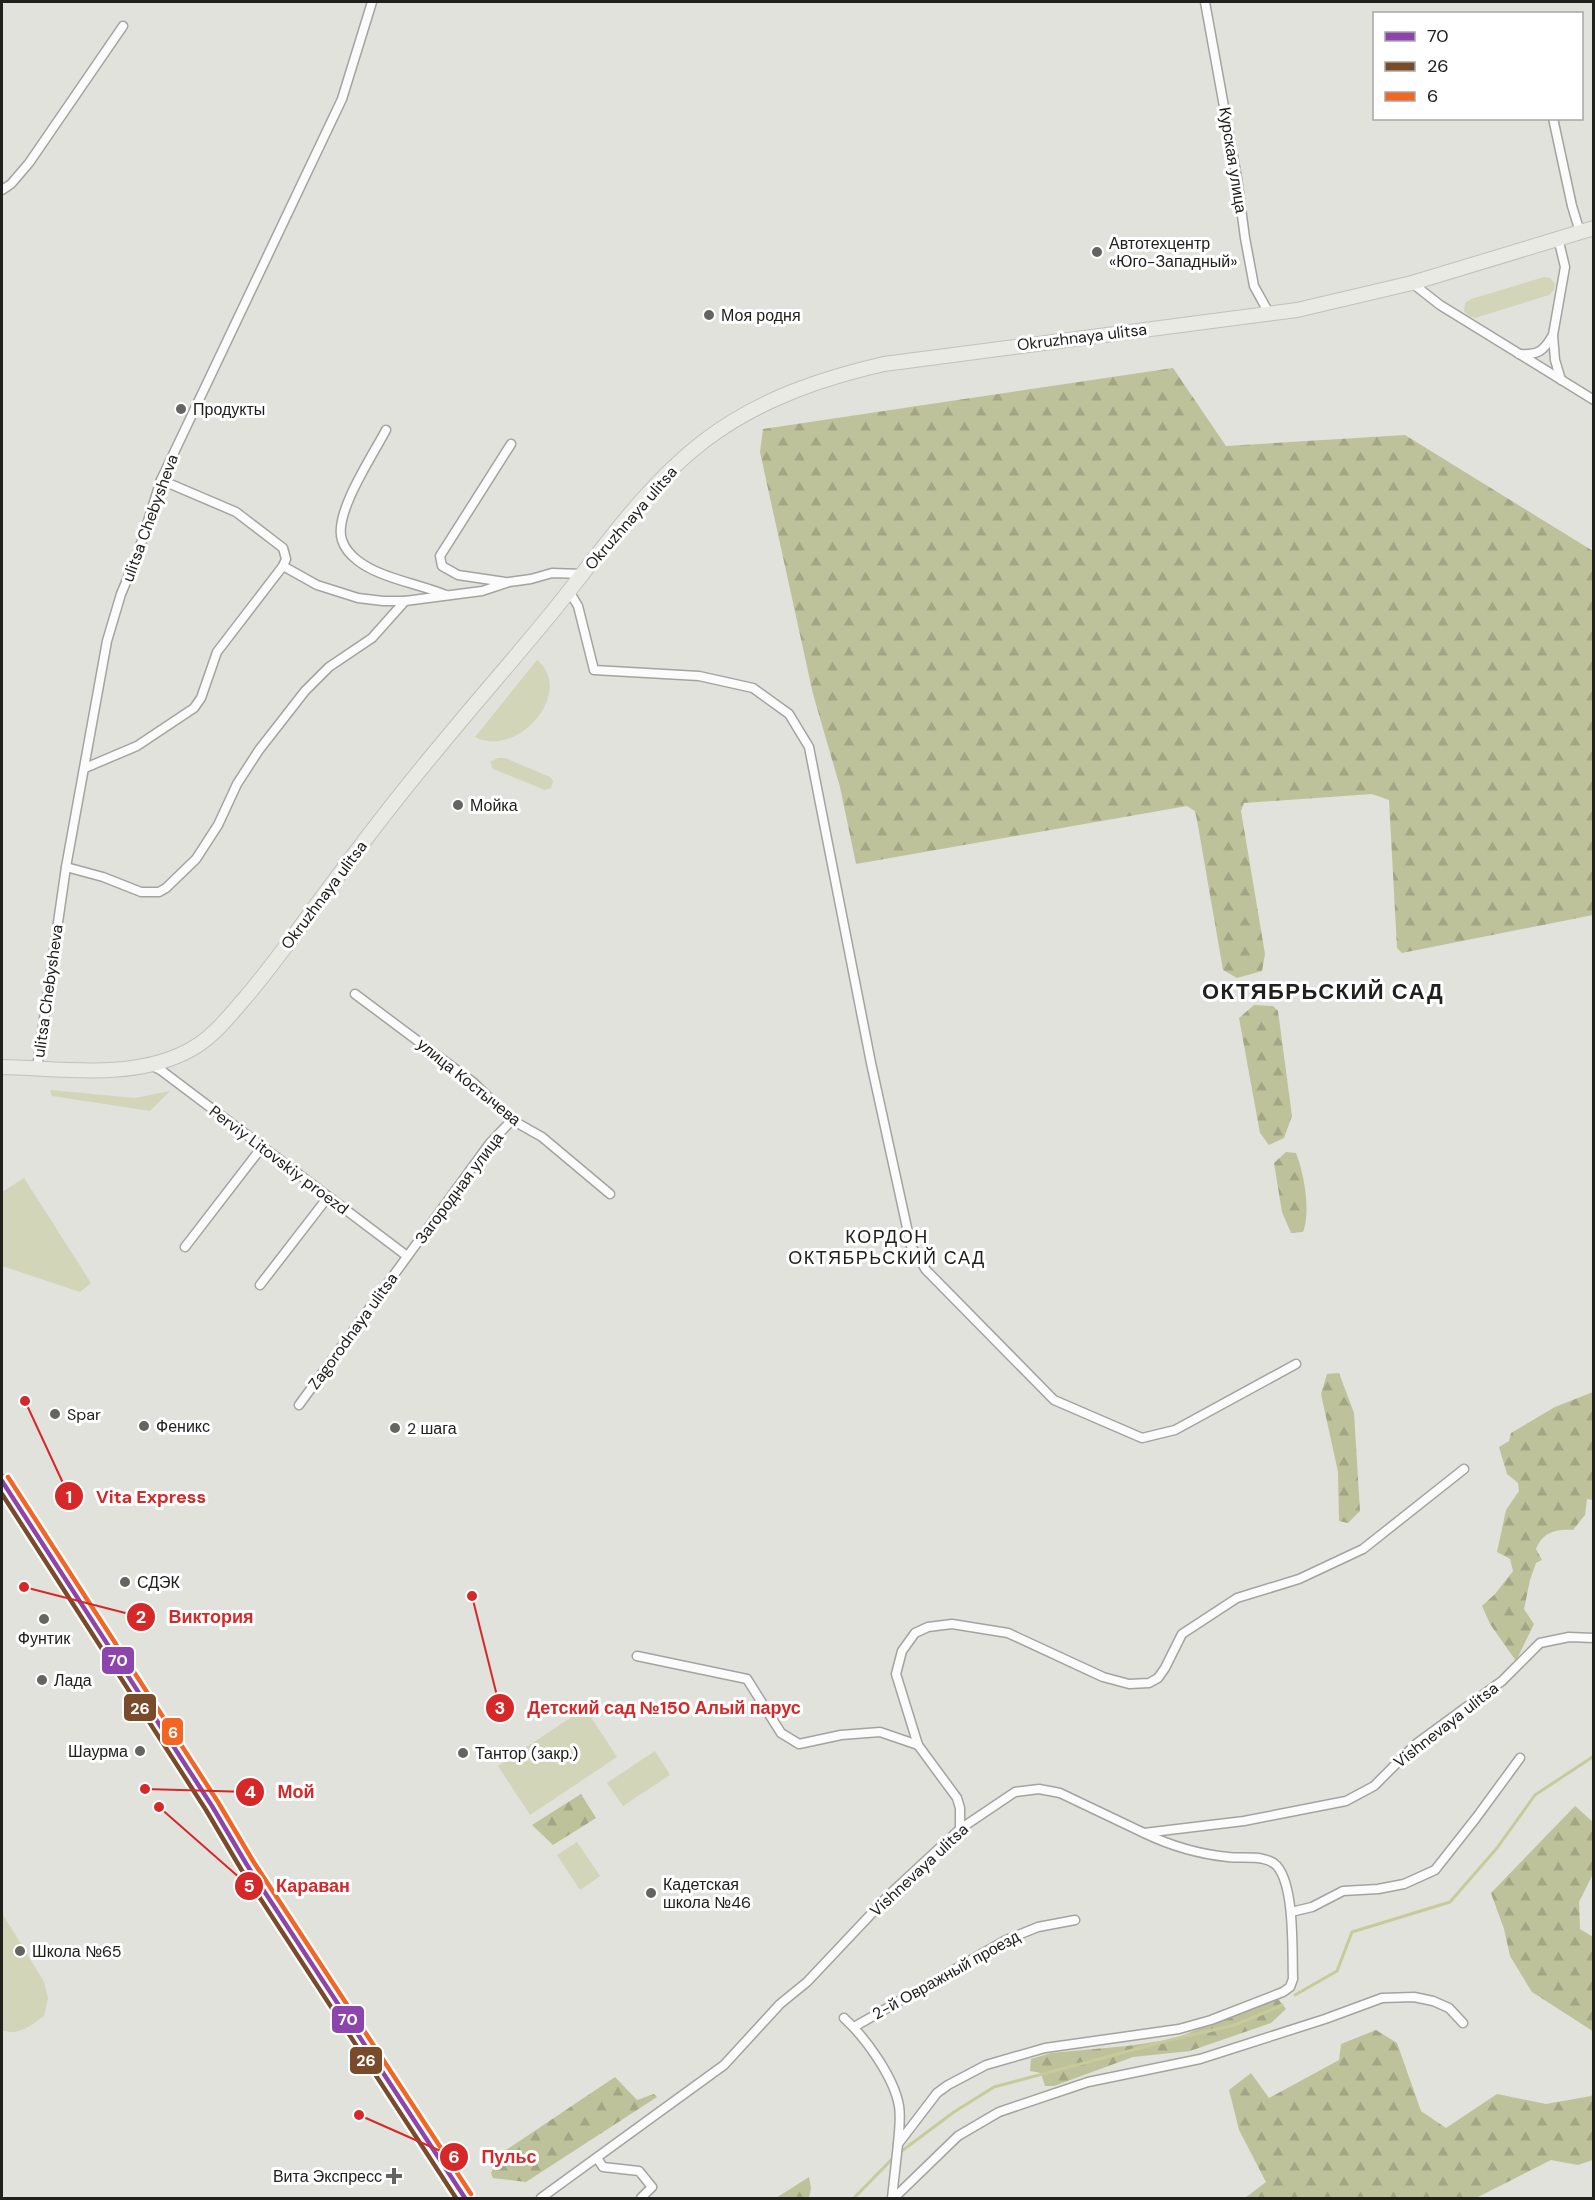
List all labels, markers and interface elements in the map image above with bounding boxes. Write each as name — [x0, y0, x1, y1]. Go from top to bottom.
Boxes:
legend — [1373, 12, 1583, 120]
text: 70 — [1427, 24, 1449, 48]
text: 26 — [1427, 54, 1449, 78]
text: 6 — [1427, 84, 1438, 108]
street label: Курская улица — [1214, 105, 1252, 215]
place label: Автотехцентр «Юго-Западный» — [1109, 233, 1237, 272]
marker: Автотехцентр «Юго-Западный» — [1090, 245, 1104, 259]
place label: Моя родня — [721, 305, 801, 326]
marker: Моя родня — [702, 308, 716, 322]
street label: Okruzhnaya ulitsa — [1016, 319, 1148, 355]
place label: Продукты — [193, 399, 265, 420]
marker: Продукты — [174, 402, 188, 416]
street label: ulitsa Chebysheva — [117, 451, 183, 585]
street label: Okruzhnaya ulitsa — [580, 462, 682, 574]
place label: Мойка — [470, 795, 518, 816]
marker: Мойка — [451, 798, 465, 812]
street label: Okruzhnaya ulitsa — [276, 837, 372, 953]
street label: ulitsa Chebysheva — [28, 923, 68, 1059]
district label: ОКТЯБРЬСКИЙ САД — [1202, 977, 1444, 1006]
street label: улица Костычева — [413, 1034, 525, 1130]
street label: Perviy Litovskiy proezd — [205, 1101, 353, 1219]
street label: Загородная улица — [410, 1128, 508, 1248]
district label: КОРДОН ОКТЯБРЬСКИЙ САД — [788, 1225, 986, 1270]
street label: Zagorodnaya ulitsa — [304, 1269, 402, 1393]
place label: Spar — [67, 1404, 101, 1425]
marker: Spar — [48, 1407, 62, 1421]
place label: Феникс — [156, 1416, 210, 1437]
place label: 2 шага — [407, 1418, 457, 1439]
marker: Феникс — [137, 1419, 151, 1433]
marker: 2 шага — [388, 1421, 402, 1435]
callout: Vita Express — [54, 1478, 218, 1514]
text: 1 — [66, 1485, 72, 1509]
text: Vita Express — [96, 1485, 206, 1509]
place label: СДЭК — [137, 1572, 181, 1593]
marker: СДЭК — [118, 1575, 132, 1589]
callout: Виктория — [126, 1599, 266, 1635]
text: 2 — [136, 1605, 146, 1629]
text: Виктория — [168, 1605, 254, 1629]
marker: Фунтик — [37, 1612, 51, 1626]
place label: Фунтик — [18, 1628, 71, 1649]
line badge: 70 — [101, 1646, 135, 1675]
text: 70 — [108, 1650, 128, 1671]
place label: Лада — [54, 1670, 92, 1691]
marker: Лада — [35, 1673, 49, 1687]
street label: Vishnevaya ulitsa — [1389, 1678, 1503, 1772]
callout: Детский сад №150 Алый парус — [485, 1690, 813, 1726]
line badge: 26 — [123, 1693, 157, 1722]
text: 3 — [495, 1696, 505, 1720]
text: Детский сад №150 Алый парус — [527, 1696, 801, 1720]
text: 26 — [130, 1698, 150, 1719]
line badge: 6 — [161, 1717, 184, 1746]
text: 6 — [168, 1722, 178, 1743]
place label: Шаурма — [68, 1741, 128, 1762]
place label: Тантор (закр.) — [475, 1743, 578, 1764]
marker: Шаурма — [133, 1744, 147, 1758]
marker: Тантор (закр.) — [456, 1746, 470, 1760]
callout: Мой — [235, 1774, 327, 1810]
text: 4 — [244, 1780, 256, 1804]
text: Мой — [277, 1780, 315, 1804]
street label: Vishnevaya ulitsa — [865, 1819, 973, 1921]
callout: Караван — [234, 1868, 362, 1904]
text: 5 — [243, 1874, 255, 1898]
text: Караван — [276, 1874, 350, 1898]
place label: Кадетская школа №46 — [663, 1874, 751, 1913]
marker: Кадетская школа №46 — [644, 1886, 658, 1900]
street label: 2-й Овражный проезд — [869, 1925, 1024, 2024]
place label: Школа №65 — [32, 1941, 122, 1962]
marker: Школа №65 — [13, 1944, 27, 1958]
line badge: 70 — [331, 2005, 365, 2034]
text: 70 — [338, 2009, 358, 2030]
line badge: 26 — [349, 2046, 383, 2075]
text: 26 — [356, 2050, 376, 2071]
callout: Пульс — [439, 2139, 549, 2175]
text: 6 — [448, 2145, 460, 2169]
text: Пульс — [481, 2145, 537, 2169]
place label: Вита Экспресс — [273, 2166, 382, 2187]
marker: Вита Экспресс — [387, 2169, 401, 2183]

